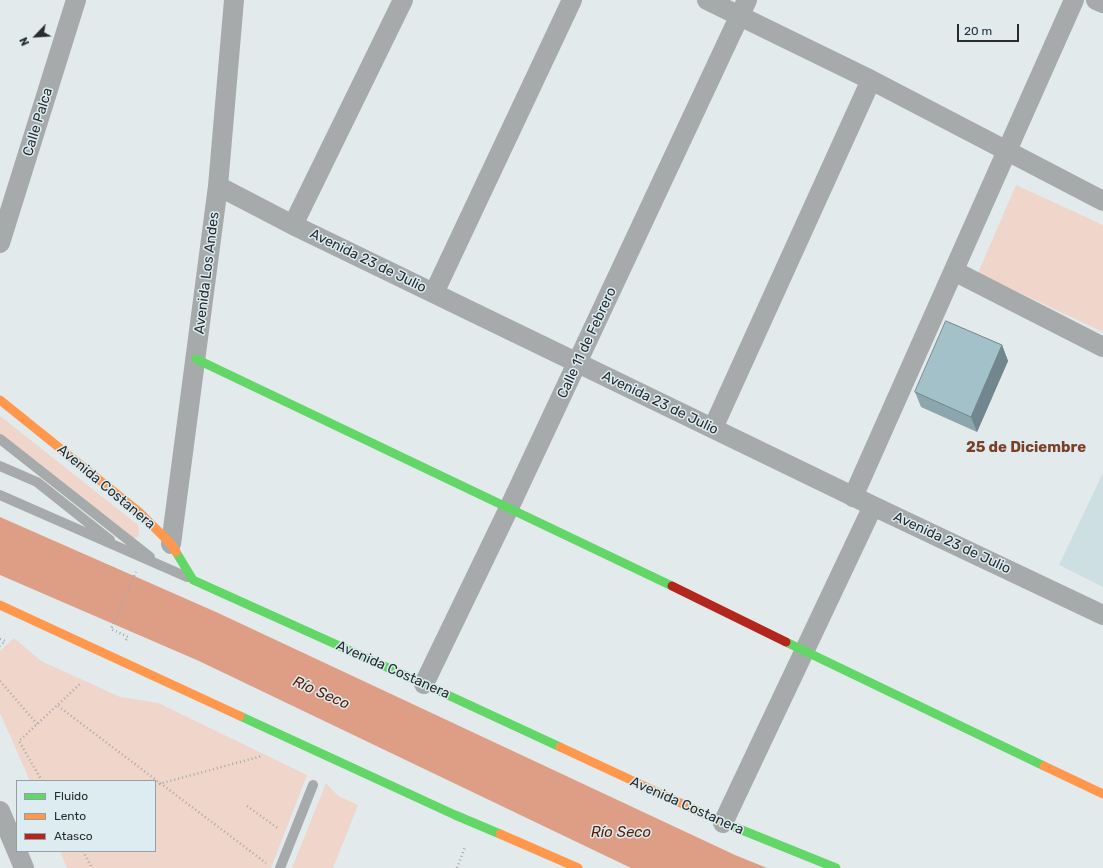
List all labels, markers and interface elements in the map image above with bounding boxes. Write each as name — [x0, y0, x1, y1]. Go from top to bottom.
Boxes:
north arrow — [16, 16, 56, 56]
scale bar — [959, 16, 1021, 42]
text: 20 m — [964, 24, 992, 38]
text: N — [17, 35, 32, 48]
street label: Calle Palca — [20, 86, 56, 158]
street label: Avenida Los Andes — [191, 211, 223, 335]
street label: Avenida 23 de Julio — [307, 226, 429, 296]
street label: Calle 11 de Febrero — [554, 285, 620, 401]
street label: Avenida 23 de Julio — [599, 368, 721, 438]
district label: 25 de Diciembre — [966, 439, 1086, 457]
street label: Avenida Costanera — [54, 441, 158, 533]
street label: Avenida 23 de Julio — [891, 508, 1013, 578]
street label: Avenida Costanera — [334, 637, 452, 703]
water label: Río Seco — [290, 673, 352, 713]
street label: Avenida Costanera — [628, 773, 746, 839]
legend — [16, 780, 156, 852]
text: Fluido — [54, 789, 88, 803]
text: Lento — [54, 809, 86, 823]
water label: Río Seco — [591, 824, 651, 842]
text: Atasco — [54, 829, 93, 843]

